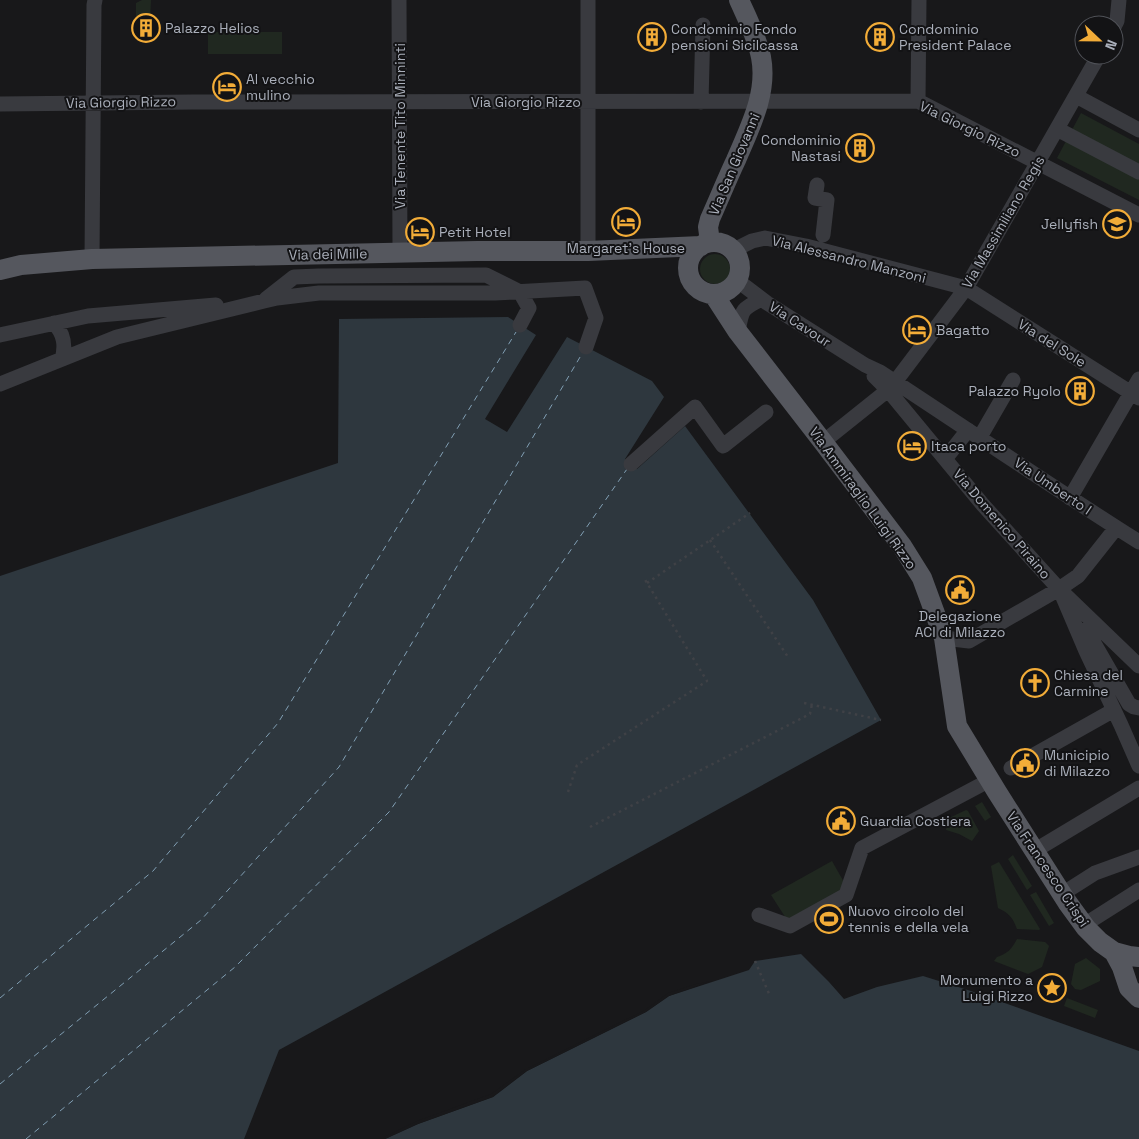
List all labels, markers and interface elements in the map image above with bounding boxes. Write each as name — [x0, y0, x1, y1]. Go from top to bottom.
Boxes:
building icon: Palazzo Helios — [131, 13, 161, 43]
north arrow — [1074, 15, 1124, 65]
place label: Palazzo Helios — [165, 19, 260, 37]
place label: Condominio Fondo pensioni Sicilcassa — [671, 20, 798, 54]
place label: Condominio President Palace — [899, 20, 1012, 54]
building icon: Condominio Fondo pensioni Sicilcassa — [637, 22, 667, 52]
building icon: Condominio President Palace — [865, 22, 895, 52]
text: N — [1101, 37, 1121, 53]
street label: Via Tenente Tito Minninti — [391, 43, 409, 209]
place label: Al vecchio mulino — [246, 70, 315, 104]
hotel icon: Al vecchio mulino — [212, 72, 242, 102]
street label: Via Giorgio Rizzo — [66, 92, 176, 112]
street label: Via Giorgio Rizzo — [471, 93, 581, 111]
street label: Via Giorgio Rizzo — [917, 97, 1023, 161]
street label: Via San Giovanni — [704, 110, 764, 218]
place label: Condominio Nastasi — [761, 131, 841, 165]
building icon: Condominio Nastasi — [845, 133, 875, 163]
street label: Via Massimiliano Regis — [958, 152, 1048, 292]
hotel icon: Margaret's House — [611, 207, 641, 237]
school or university icon: Jellyfish — [1102, 209, 1132, 239]
place label: Jellyfish — [1041, 215, 1098, 233]
hotel icon: Petit Hotel — [405, 217, 435, 247]
place label: Petit Hotel — [439, 223, 511, 241]
street label: Via Alessandro Manzoni — [770, 231, 928, 287]
place label: Margaret's House — [567, 239, 685, 257]
street label: Via dei Mille — [288, 244, 368, 264]
street label: Via Cavour — [766, 297, 834, 351]
hotel icon: Bagatto — [902, 315, 932, 345]
street label: Via del Sole — [1015, 315, 1089, 371]
place label: Bagatto — [936, 321, 990, 339]
building icon: Palazzo Ryolo — [1065, 376, 1095, 406]
place label: Palazzo Ryolo — [969, 382, 1061, 400]
street label: Via Ammiraglio Luigi Rizzo — [805, 423, 921, 573]
hotel icon: Itaca porto — [897, 431, 927, 461]
place label: Itaca porto — [931, 437, 1006, 455]
street label: Via Umberto I — [1011, 454, 1095, 518]
street label: Via Domenico Piraino — [949, 465, 1055, 583]
public building icon: Delegazione ACI di Milazzo — [945, 575, 975, 605]
place label: Delegazione ACI di Milazzo — [915, 607, 1005, 641]
place label: Chiesa del Carmine — [1054, 666, 1123, 700]
church icon: Chiesa del Carmine — [1020, 668, 1050, 698]
place label: Municipio di Milazzo — [1044, 746, 1110, 780]
public building icon: Municipio di Milazzo — [1010, 748, 1040, 778]
public building icon: Guardia Costiera — [826, 806, 856, 836]
street label: Via Francesco Crispi — [1003, 808, 1093, 930]
place label: Guardia Costiera — [860, 812, 971, 830]
place label: Nuovo circolo del tennis e della vela — [848, 902, 969, 936]
sports icon: Nuovo circolo del tennis e della vela — [814, 904, 844, 934]
place label: Monumento a Luigi Rizzo — [940, 971, 1033, 1005]
place icon: Monumento a Luigi Rizzo — [1037, 973, 1067, 1003]

